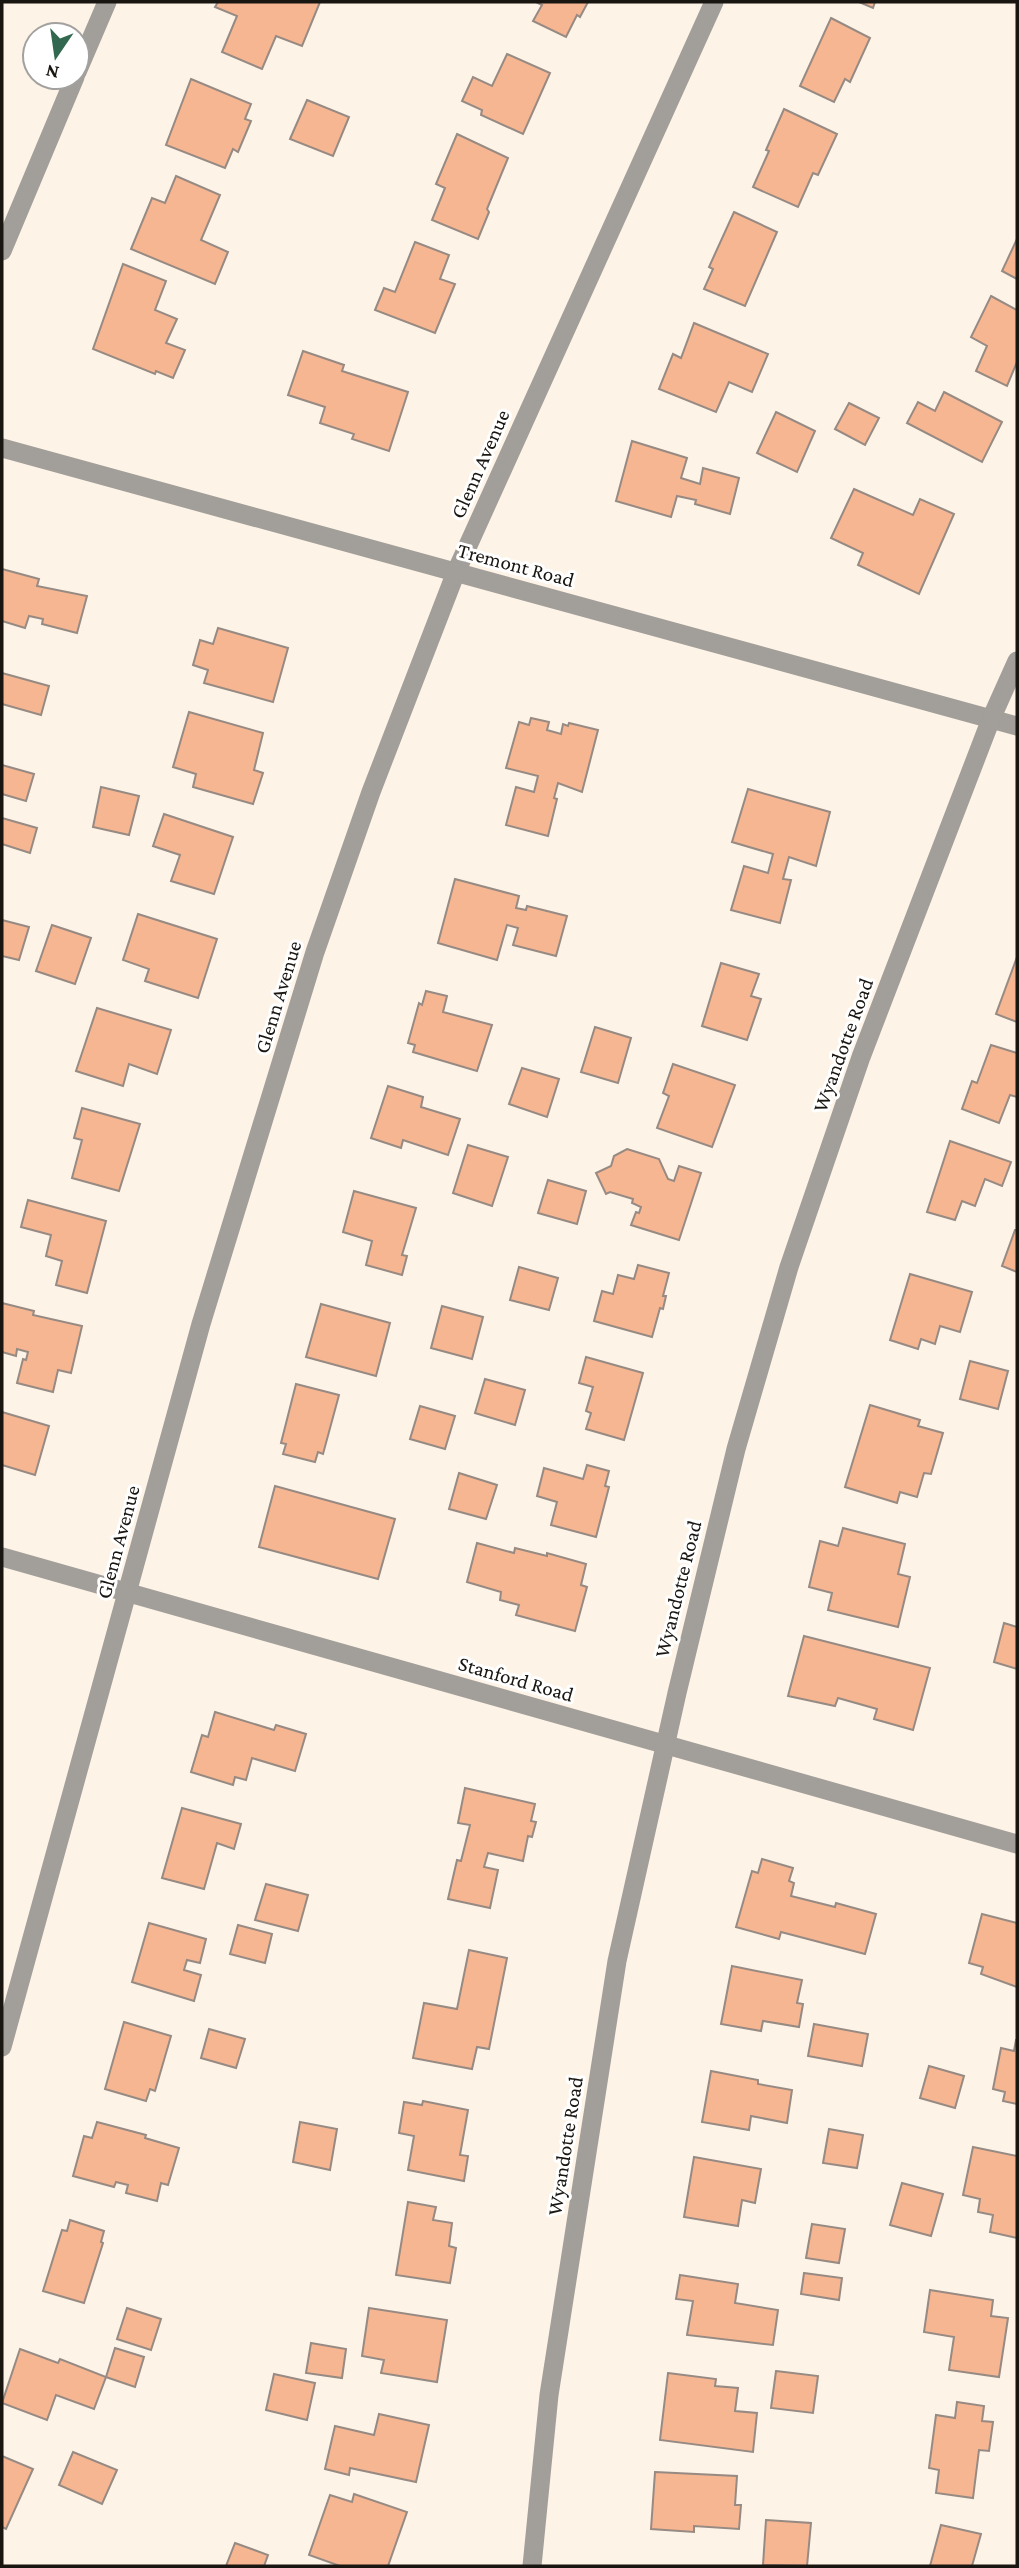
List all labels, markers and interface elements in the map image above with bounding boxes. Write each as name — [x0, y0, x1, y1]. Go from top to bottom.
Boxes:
north arrow — [21, 21, 91, 91]
text: N — [44, 60, 61, 84]
street label: Glenn Avenue — [445, 406, 515, 522]
street label: Tremont Road — [455, 538, 577, 592]
street label: Glenn Avenue — [250, 938, 306, 1056]
street label: Wyandotte Road — [808, 975, 878, 1115]
street label: Glenn Avenue — [91, 1483, 145, 1601]
street label: Wyandotte Road — [649, 1518, 707, 1660]
street label: Stanford Road — [456, 1651, 576, 1707]
street label: Wyandotte Road — [542, 2075, 588, 2217]

